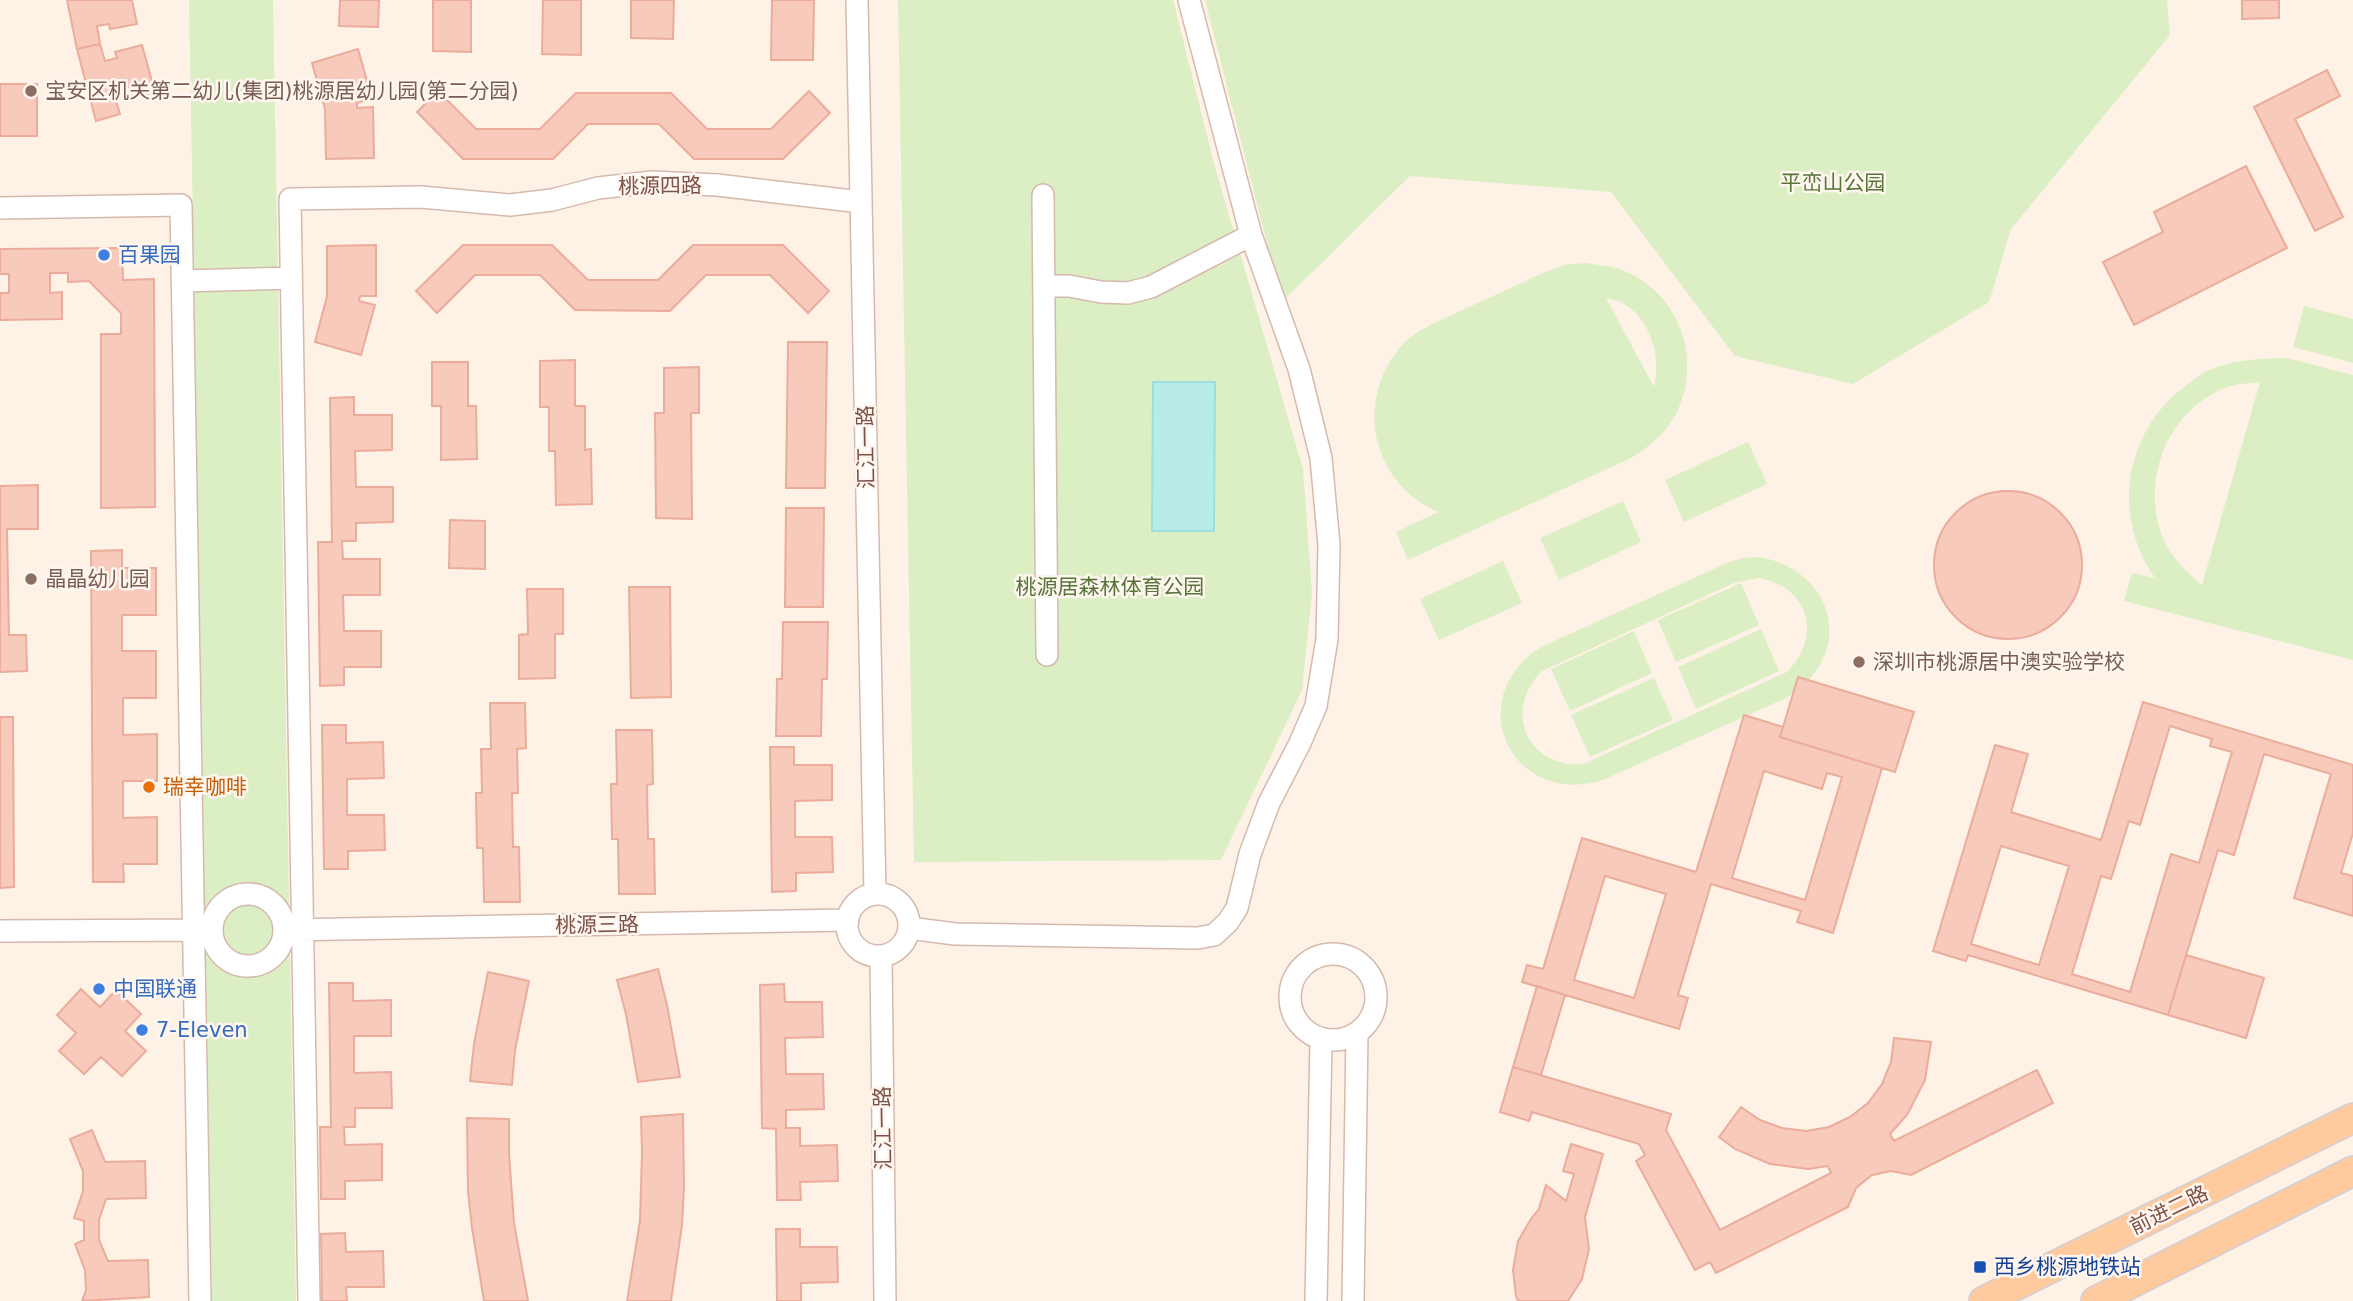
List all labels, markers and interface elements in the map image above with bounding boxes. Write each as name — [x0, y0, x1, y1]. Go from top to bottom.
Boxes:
place label: 宝安区机关第二幼儿(集团)桃源居幼儿园(第二分园) — [45, 79, 519, 103]
marker: 宝安区机关第二幼儿(集团)桃源居幼儿园(第二分园) — [23, 83, 39, 99]
park label: 平峦山公园 — [1781, 171, 1886, 195]
street label: 桃源四路 — [618, 173, 702, 199]
place label: 百果园 — [118, 243, 181, 267]
marker: 百果园 — [96, 247, 112, 263]
street label: 汇江一路 — [853, 405, 879, 489]
place label: 晶晶幼儿园 — [45, 567, 150, 591]
marker: 晶晶幼儿园 — [23, 571, 39, 587]
park label: 桃源居森林体育公园 — [1016, 575, 1205, 599]
place label: 深圳市桃源居中澳实验学校 — [1873, 650, 2125, 674]
marker: 深圳市桃源居中澳实验学校 — [1851, 654, 1867, 670]
place label: 瑞幸咖啡 — [163, 775, 247, 799]
marker: 瑞幸咖啡 — [141, 779, 157, 795]
street label: 桃源三路 — [555, 912, 639, 938]
place label: 中国联通 — [113, 977, 197, 1001]
marker: 中国联通 — [91, 981, 107, 997]
place label: 7-Eleven — [156, 1018, 248, 1042]
marker: 7-Eleven — [134, 1022, 150, 1038]
street label: 汇江一路 — [870, 1086, 896, 1170]
street label: 前进二路 — [2126, 1181, 2212, 1239]
place label: 西乡桃源地铁站 — [1994, 1255, 2141, 1279]
marker: 西乡桃源地铁站 — [1972, 1259, 1988, 1275]

